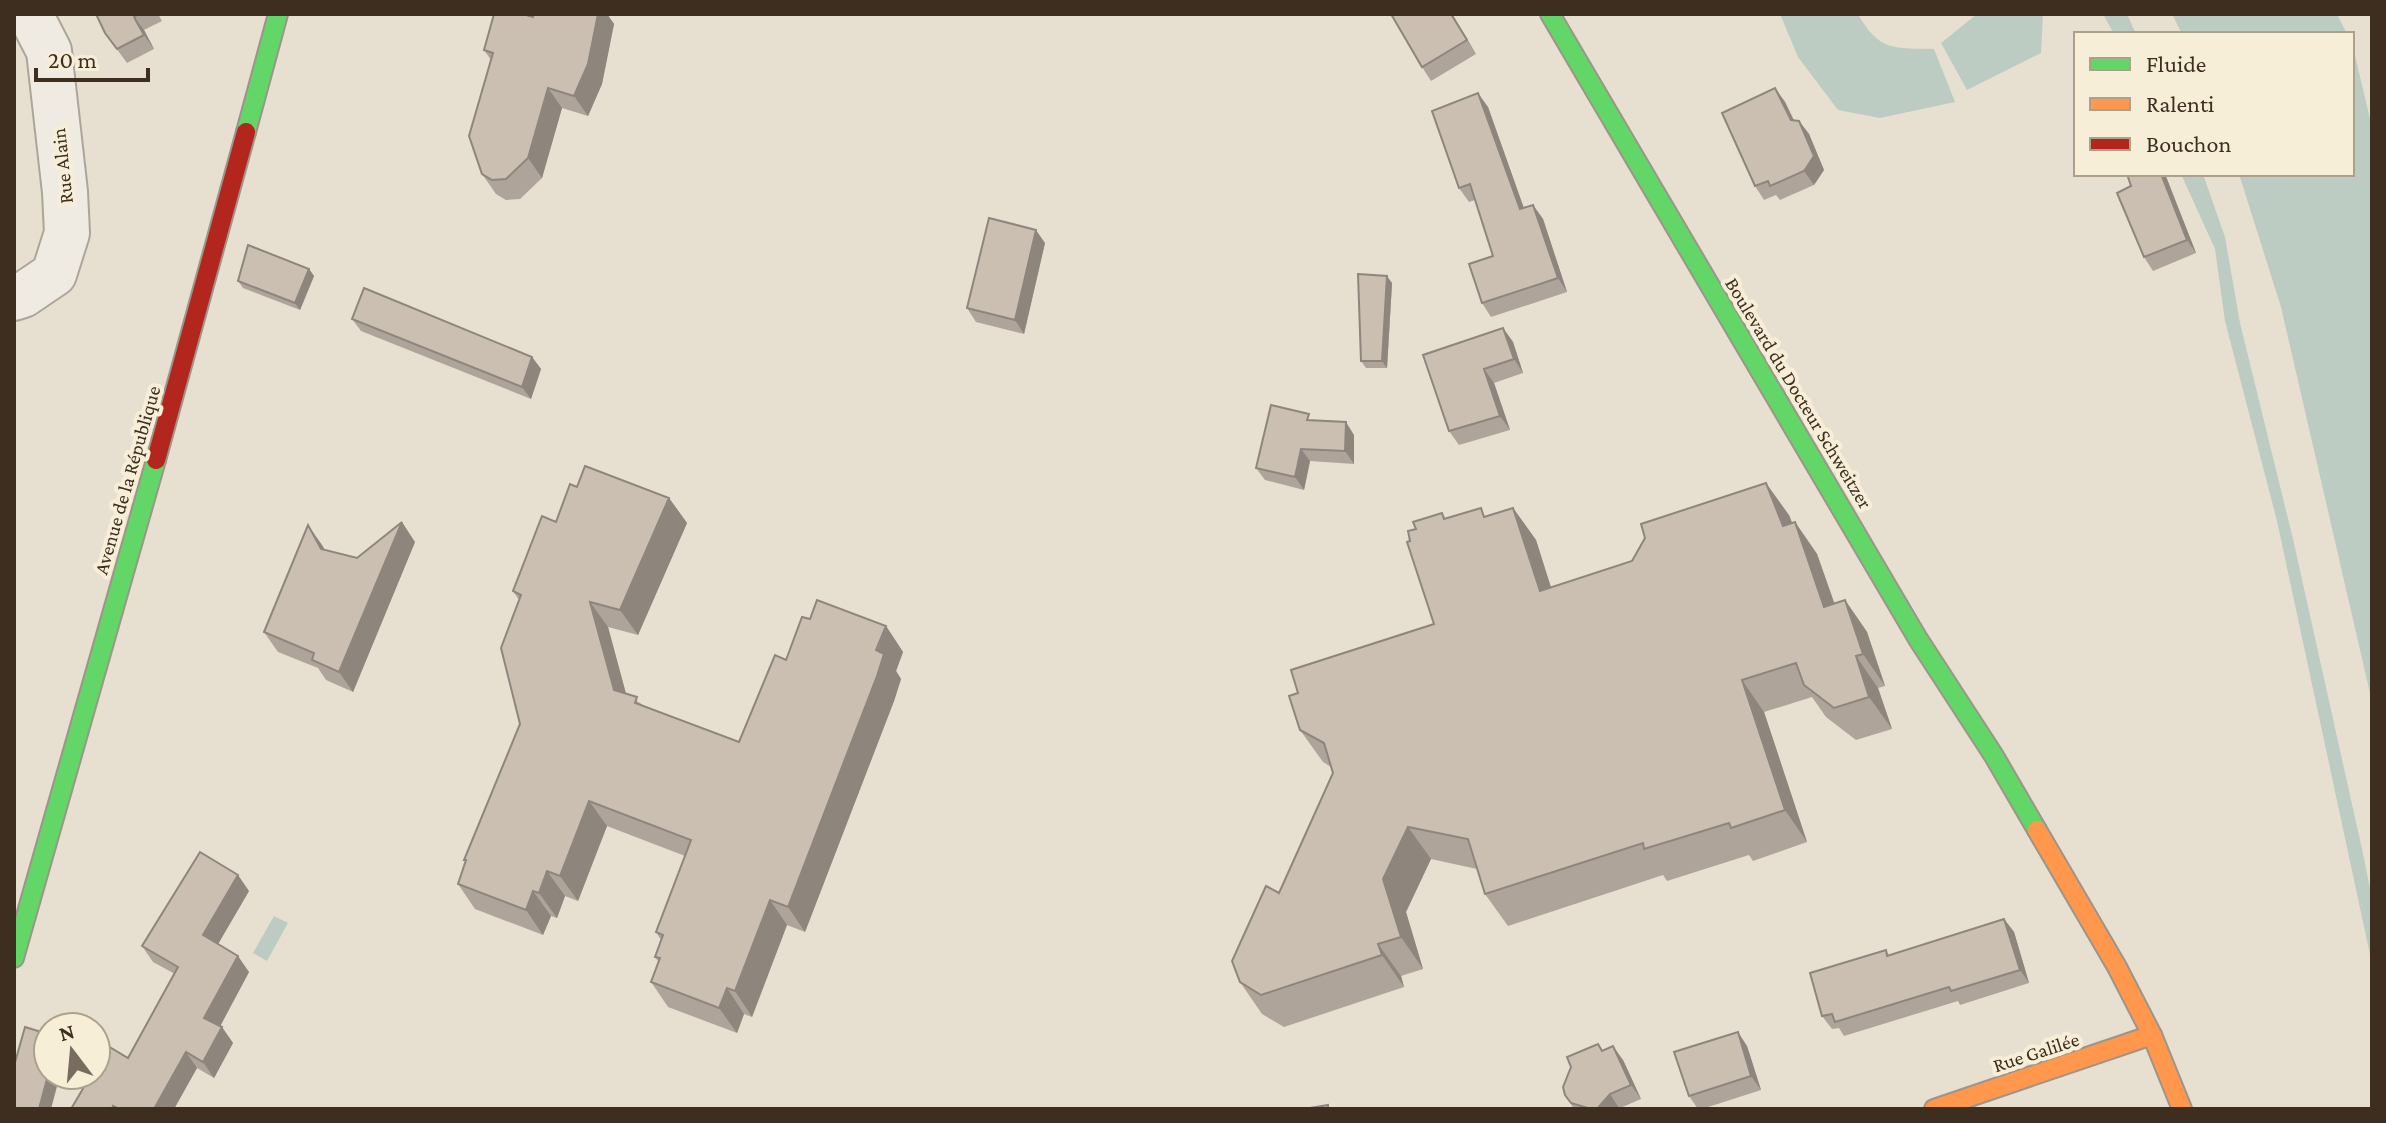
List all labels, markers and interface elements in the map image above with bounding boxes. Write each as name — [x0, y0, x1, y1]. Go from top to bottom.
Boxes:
scale bar — [36, 32, 148, 82]
legend — [2074, 32, 2354, 176]
text: 20 m — [48, 46, 97, 73]
text: Fluide — [2146, 50, 2206, 77]
text: Ralenti — [2146, 90, 2214, 117]
street label: Rue Alain — [47, 127, 77, 205]
text: Bouchon — [2146, 130, 2231, 157]
street label: Boulevard du Docteur Schweitzer — [1721, 273, 1877, 513]
street label: Avenue de la République — [90, 383, 165, 577]
north arrow — [32, 1011, 112, 1091]
text: N — [56, 1018, 77, 1046]
street label: Rue Galilée — [1990, 1028, 2082, 1076]

